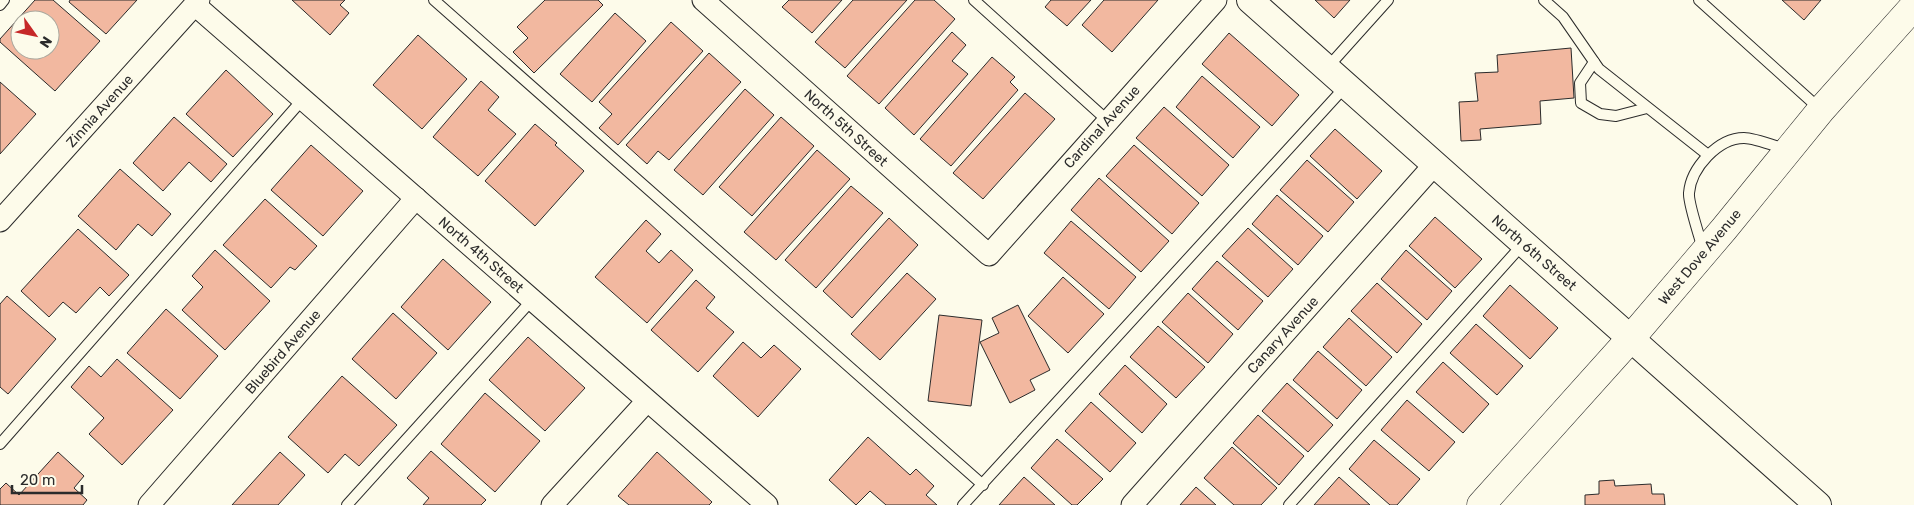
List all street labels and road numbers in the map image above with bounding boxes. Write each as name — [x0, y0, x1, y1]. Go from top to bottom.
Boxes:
street label: Zinnia Avenue — [63, 71, 137, 151]
street label: Cardinal Avenue — [1060, 82, 1144, 172]
street label: North 5th Street — [801, 86, 892, 170]
street label: West Dove Avenue — [1655, 206, 1745, 308]
street label: North 6th Street — [1488, 212, 1580, 295]
street label: North 4th Street — [435, 213, 527, 297]
street label: Canary Avenue — [1244, 293, 1322, 377]
street label: Bluebird Avenue — [242, 306, 324, 398]

